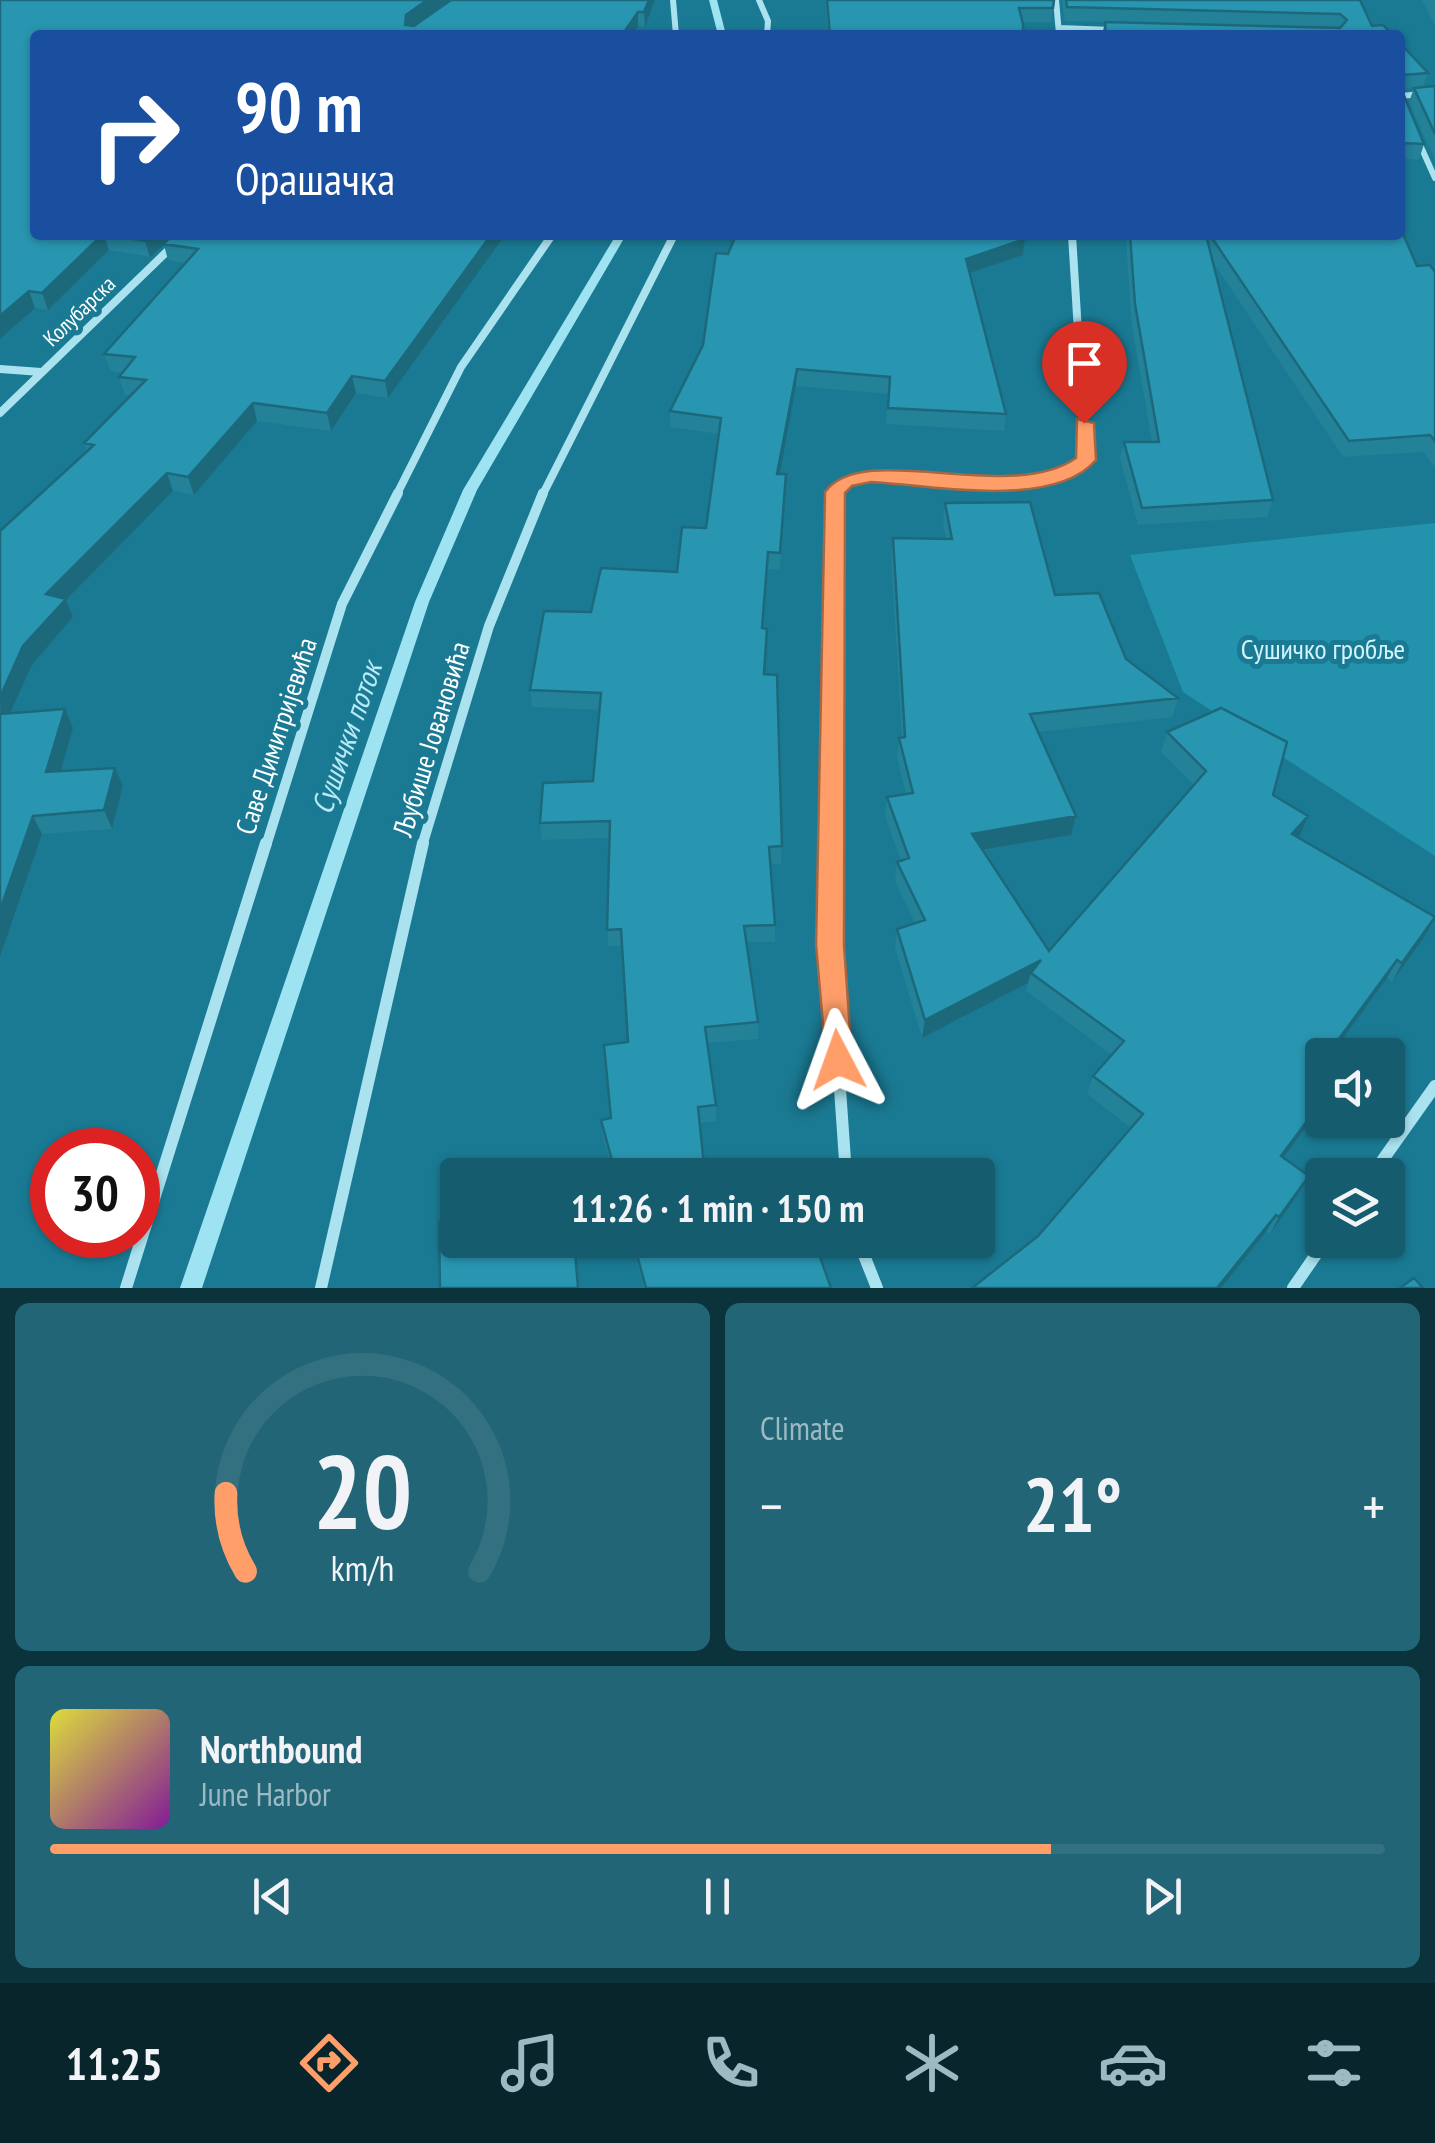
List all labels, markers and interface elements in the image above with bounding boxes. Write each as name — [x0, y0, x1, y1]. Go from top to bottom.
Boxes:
text: 90 m — [235, 61, 363, 151]
icon: right — [70, 70, 200, 200]
text: Орашачка — [235, 149, 395, 207]
street label: Колубарска — [37, 270, 121, 352]
pin — [1042, 321, 1127, 424]
icon: arrive — [1057, 336, 1112, 391]
park label: Сушичко гробље — [1241, 630, 1405, 667]
street label: Саве Димитријевића — [226, 633, 325, 839]
street label: Љубише Јовановића — [383, 637, 478, 842]
water label: Сушички поток — [301, 653, 391, 819]
position arrow — [786, 1008, 890, 1112]
map controls — [1305, 1038, 1405, 1258]
button: sound — [1305, 1038, 1405, 1138]
speed limit sign: 30 — [30, 1128, 160, 1258]
button: layers — [1305, 1158, 1405, 1258]
text: 11:26 · 1 min · 150 m — [571, 1183, 864, 1232]
text: Climate — [760, 1407, 844, 1449]
text: 20 — [313, 1423, 412, 1558]
text: 21° — [1023, 1456, 1122, 1553]
text: − — [760, 1470, 783, 1541]
text: + — [1362, 1470, 1385, 1541]
text: km/h — [331, 1545, 394, 1591]
text: Northbound — [200, 1724, 362, 1773]
text: June Harbor — [200, 1773, 331, 1815]
icon: previous — [245, 1869, 300, 1924]
icon: pause — [690, 1869, 745, 1924]
icon: next — [1135, 1869, 1190, 1924]
icon: directions — [294, 2028, 364, 2098]
icon: music — [495, 2028, 565, 2098]
icon: phone — [696, 2028, 766, 2098]
icon: climate — [897, 2028, 967, 2098]
icon: car — [1098, 2028, 1168, 2098]
icon: filters — [1299, 2028, 1369, 2098]
text: 11:25 — [66, 2034, 163, 2092]

